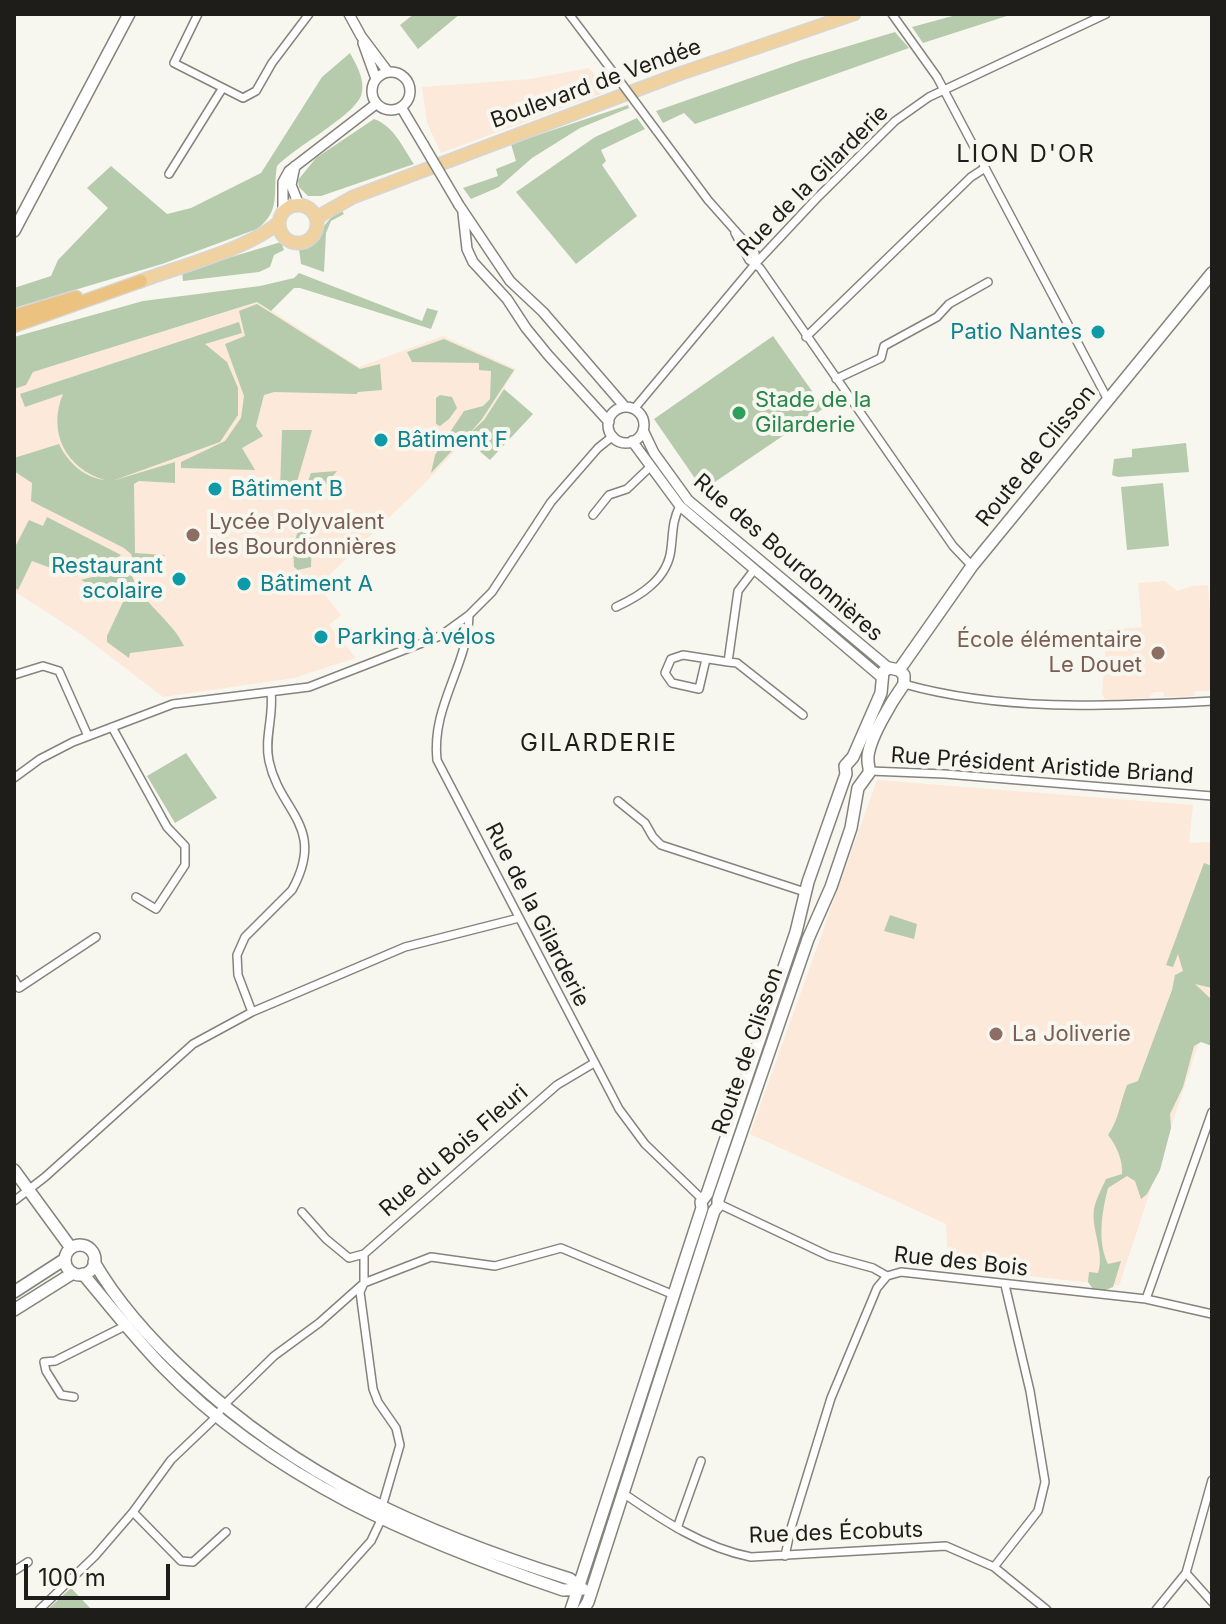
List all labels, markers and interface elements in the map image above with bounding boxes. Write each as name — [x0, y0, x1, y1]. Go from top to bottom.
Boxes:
street label: Boulevard de Vendée — [487, 34, 705, 134]
street label: Rue de la Gilarderie — [732, 100, 894, 262]
district label: LION D'OR — [956, 141, 1096, 169]
place label: Patio Nantes — [950, 319, 1082, 345]
marker: Patio Nantes — [1089, 323, 1107, 341]
street label: Route de Clisson — [971, 380, 1101, 532]
place label: Stade de la Gilarderie — [755, 387, 871, 438]
marker: Stade de la Gilarderie — [730, 404, 748, 422]
place label: Bâtiment F — [397, 427, 508, 453]
marker: Bâtiment F — [372, 431, 390, 449]
street label: Rue des Bourdonnières — [688, 469, 888, 647]
place label: Bâtiment B — [231, 476, 343, 502]
marker: Bâtiment B — [206, 480, 224, 498]
place label: Lycée Polyvalent les Bourdonnières — [209, 509, 397, 560]
marker: Lycée Polyvalent les Bourdonnières — [184, 526, 202, 544]
place label: Restaurant scolaire — [51, 553, 163, 604]
marker: Restaurant scolaire — [170, 570, 188, 588]
place label: Bâtiment A — [260, 571, 373, 597]
marker: Bâtiment A — [235, 575, 253, 593]
place label: Parking à vélos — [337, 624, 496, 650]
place label: École élémentaire Le Douet — [957, 627, 1142, 678]
marker: Parking à vélos — [312, 628, 330, 646]
marker: École élémentaire Le Douet — [1149, 644, 1167, 662]
district label: GILARDERIE — [520, 730, 678, 758]
street label: Rue Président Aristide Briand — [890, 742, 1194, 790]
street label: Rue de la Gilarderie — [479, 819, 595, 1011]
street label: Route de Clisson — [707, 964, 789, 1138]
place label: La Joliverie — [1012, 1021, 1131, 1047]
marker: La Joliverie — [987, 1025, 1005, 1043]
street label: Rue du Bois Fleuri — [375, 1079, 533, 1223]
street label: Rue des Bois — [893, 1242, 1029, 1282]
street label: Rue des Écobuts — [748, 1517, 924, 1549]
scale bar — [28, 1548, 174, 1598]
text: 100 m — [38, 1563, 106, 1592]

